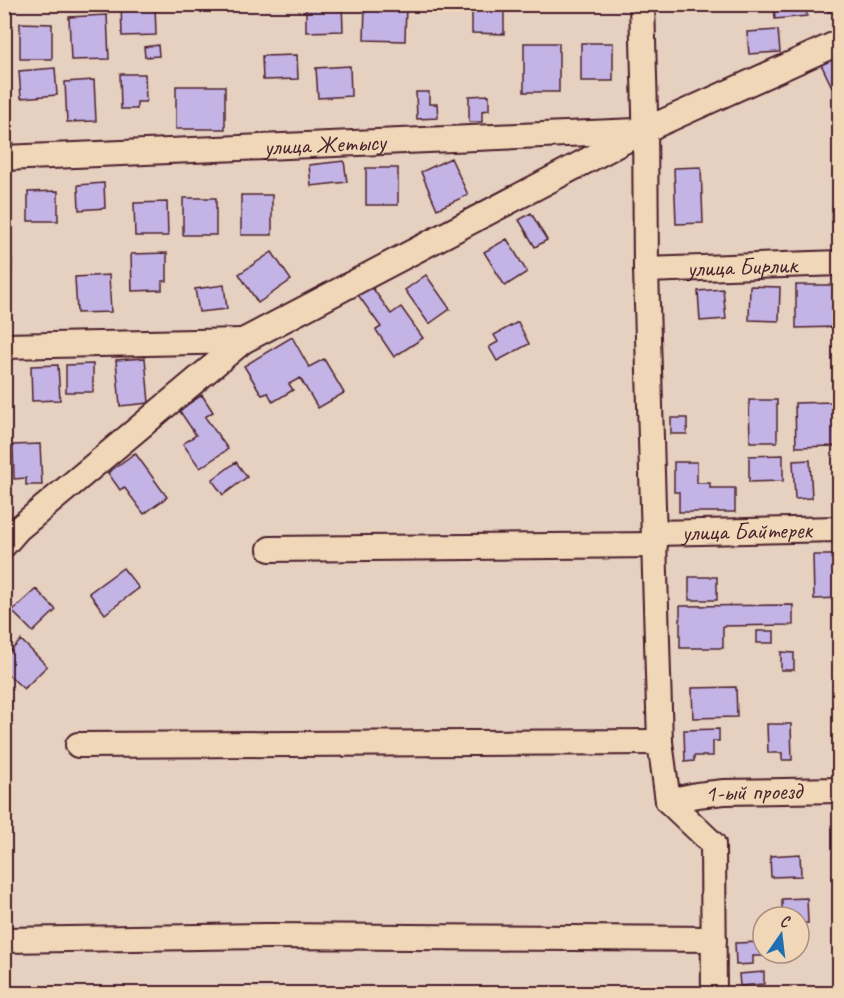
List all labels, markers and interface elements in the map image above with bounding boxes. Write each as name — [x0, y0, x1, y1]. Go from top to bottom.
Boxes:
street label: улица Жетысу — [261, 127, 388, 162]
street label: улица Бирлик — [684, 249, 800, 284]
street label: улица Байтерек — [679, 515, 815, 547]
street label: 1-ый проезд — [703, 776, 805, 809]
north arrow — [751, 905, 811, 965]
text: С — [778, 911, 793, 933]

